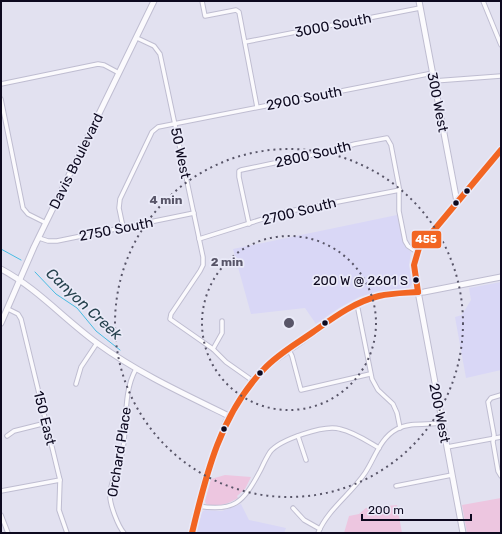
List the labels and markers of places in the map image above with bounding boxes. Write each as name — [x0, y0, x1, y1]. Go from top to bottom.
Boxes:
unlabelled marker — [462, 186, 472, 196]
unlabelled marker — [451, 198, 461, 208]
place label: 200 W @ 2601 S — [313, 273, 408, 288]
marker: 200 W @ 2601 S — [411, 275, 421, 285]
centre of rings — [282, 316, 296, 330]
unlabelled marker — [320, 318, 330, 328]
unlabelled marker — [255, 368, 265, 378]
unlabelled marker — [219, 424, 229, 434]

